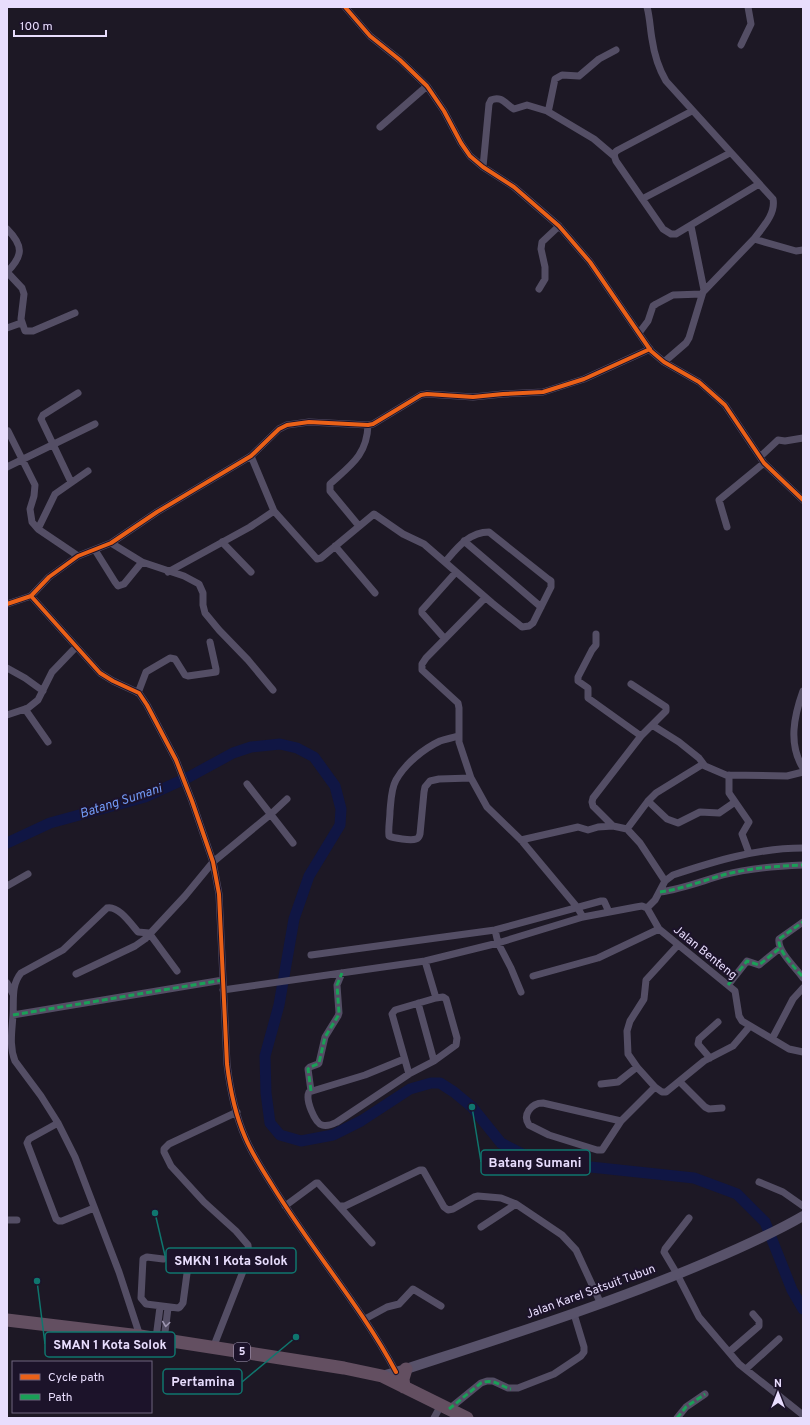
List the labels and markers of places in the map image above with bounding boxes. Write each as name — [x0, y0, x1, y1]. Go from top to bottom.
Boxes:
callout: Batang Sumani — [481, 1150, 590, 1175]
callout: SMKN 1 Kota Solok — [166, 1248, 296, 1273]
callout: SMAN 1 Kota Solok — [45, 1332, 175, 1357]
callout: Pertamina — [163, 1369, 242, 1394]

